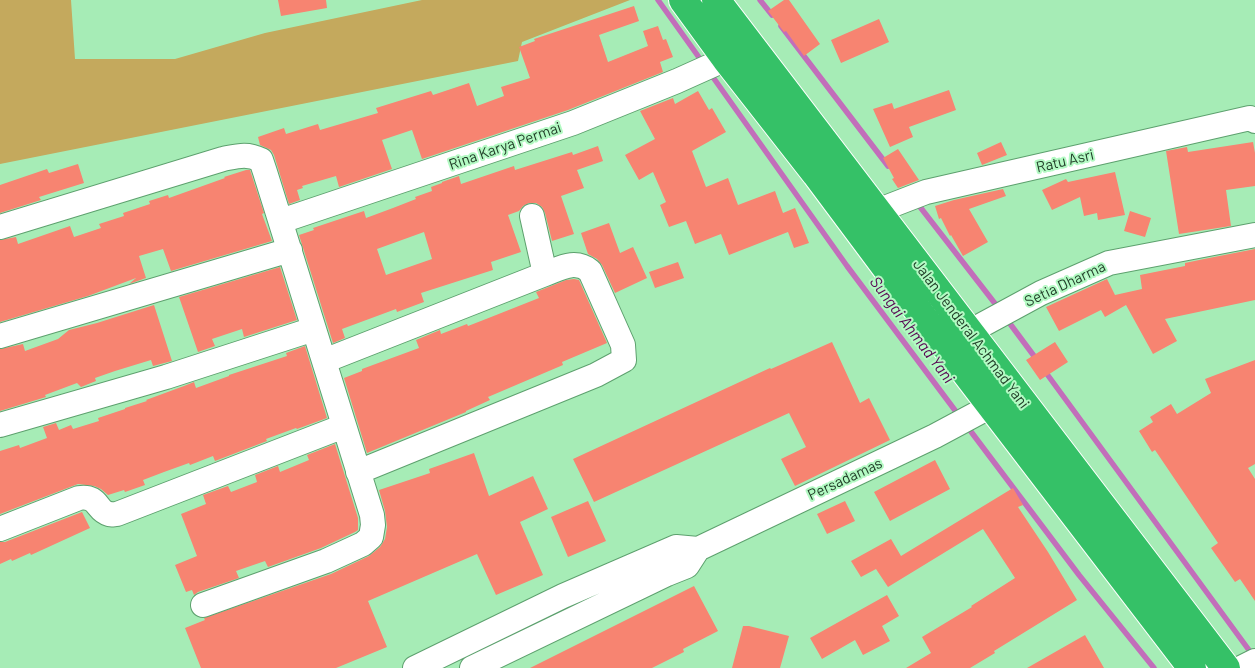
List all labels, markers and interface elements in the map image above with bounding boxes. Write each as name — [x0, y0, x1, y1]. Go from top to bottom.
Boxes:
street label: Rina Karya Permai — [446, 118, 564, 174]
street label: Ratu Asri — [1034, 146, 1096, 176]
street label: Jalan Jenderal Achmad Yani — [909, 256, 1033, 412]
street label: Setia Dharma — [1022, 257, 1108, 311]
water label: Sungai Ahmad Yani — [866, 273, 958, 387]
street label: Persadamas — [805, 454, 885, 504]

